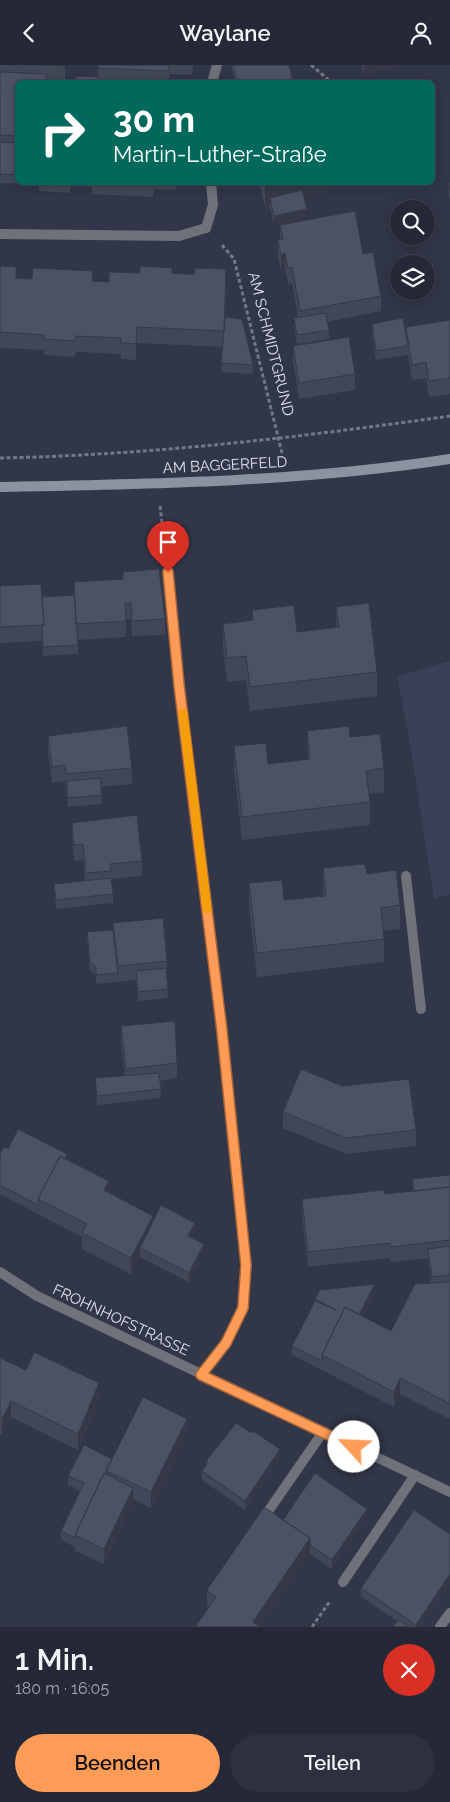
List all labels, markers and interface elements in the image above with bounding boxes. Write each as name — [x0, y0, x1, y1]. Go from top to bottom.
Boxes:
icon: back — [15, 19, 43, 47]
icon: person — [407, 19, 435, 47]
text: Waylane — [179, 20, 271, 46]
text: 30 m — [113, 99, 195, 140]
icon: right — [30, 100, 95, 165]
text: Martin-Luther-Straße — [113, 141, 327, 167]
map controls — [390, 200, 435, 300]
button: search — [390, 200, 435, 245]
button: layers — [390, 255, 435, 300]
street label: AM SCHMIDTGRUND — [244, 270, 298, 418]
street label: AM BAGGERFELD — [162, 453, 288, 477]
pin — [147, 521, 189, 572]
icon: arrive — [154, 528, 182, 556]
street label: FROHNHOFSTRASSE — [50, 1280, 192, 1360]
position arrow — [327, 1420, 379, 1472]
text: 1 Min. — [15, 1642, 94, 1677]
button: close — [383, 1644, 435, 1696]
text: 180 m · 16:05 — [15, 1679, 109, 1698]
button: Beenden — [15, 1734, 220, 1792]
button: Teilen — [230, 1734, 435, 1792]

